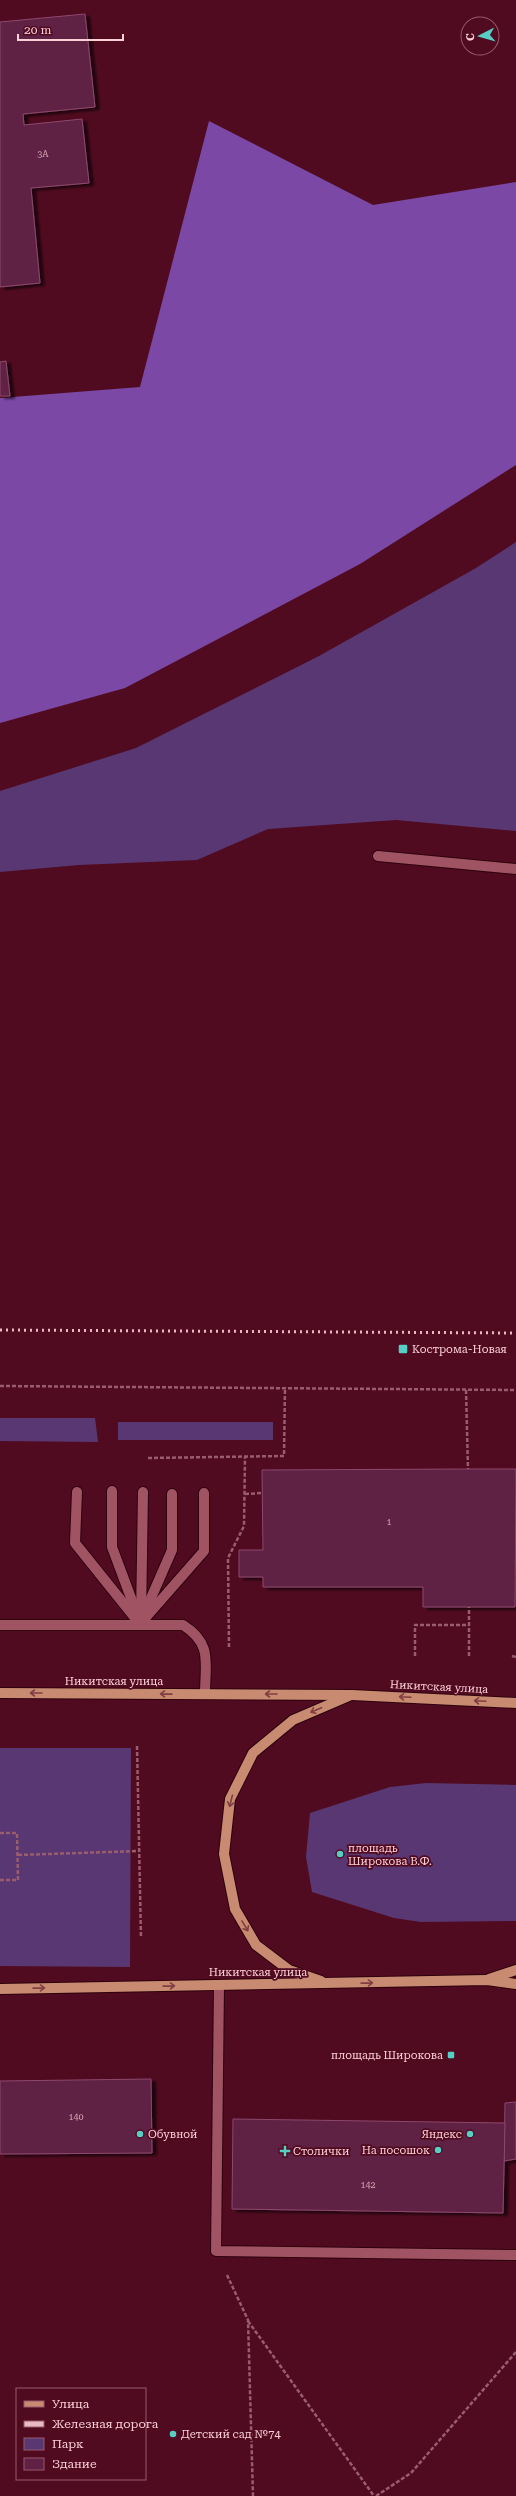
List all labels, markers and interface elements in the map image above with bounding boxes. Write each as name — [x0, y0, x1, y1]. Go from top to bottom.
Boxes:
scale bar — [18, 16, 123, 42]
north arrow — [460, 16, 500, 56]
text: 20 m — [24, 23, 51, 37]
text: С — [464, 32, 477, 42]
house number: 3А — [37, 149, 49, 159]
marker: Кострома-Новая — [397, 1343, 409, 1355]
place label: Кострома-Новая — [412, 1343, 507, 1356]
house number: 1 — [386, 1517, 392, 1527]
street label: Никитская улица — [65, 1675, 163, 1688]
street label: Никитская улица — [390, 1678, 488, 1696]
one-way arrow — [30, 1689, 43, 1697]
one-way arrow — [160, 1690, 173, 1698]
one-way arrow — [265, 1690, 278, 1698]
one-way arrow — [399, 1694, 412, 1701]
one-way arrow — [474, 1698, 487, 1705]
one-way arrow — [311, 1707, 323, 1714]
one-way arrow — [227, 1794, 234, 1807]
place label: площадь Широкова В.Ф. — [348, 1842, 432, 1868]
marker: площадь Широкова В.Ф. — [335, 1849, 345, 1859]
one-way arrow — [241, 1920, 249, 1931]
street label: Никитская улица — [209, 1966, 307, 1979]
one-way arrow — [360, 1979, 373, 1987]
one-way arrow — [162, 1982, 175, 1989]
one-way arrow — [32, 1984, 45, 1992]
place label: площадь Широкова — [331, 2049, 443, 2062]
marker: площадь Широкова — [446, 2050, 456, 2060]
house number: 140 — [68, 2112, 84, 2122]
place label: Обувной — [148, 2128, 197, 2141]
place label: Яндекс — [421, 2128, 462, 2141]
marker: Обувной — [135, 2129, 145, 2139]
marker: Яндекс — [465, 2129, 475, 2139]
place label: На посошок — [362, 2144, 430, 2157]
place label: Столички — [293, 2145, 349, 2158]
marker: На посошок — [433, 2145, 443, 2155]
marker: Столички — [280, 2146, 290, 2156]
house number: 142 — [360, 2180, 376, 2190]
legend — [16, 2388, 146, 2480]
text: Улица — [52, 2397, 90, 2411]
text: Железная дорога — [52, 2417, 159, 2431]
place label: Детский сад №74 — [181, 2428, 281, 2441]
marker: Детский сад №74 — [168, 2429, 178, 2439]
text: Парк — [52, 2437, 84, 2451]
text: Здание — [52, 2457, 97, 2471]

